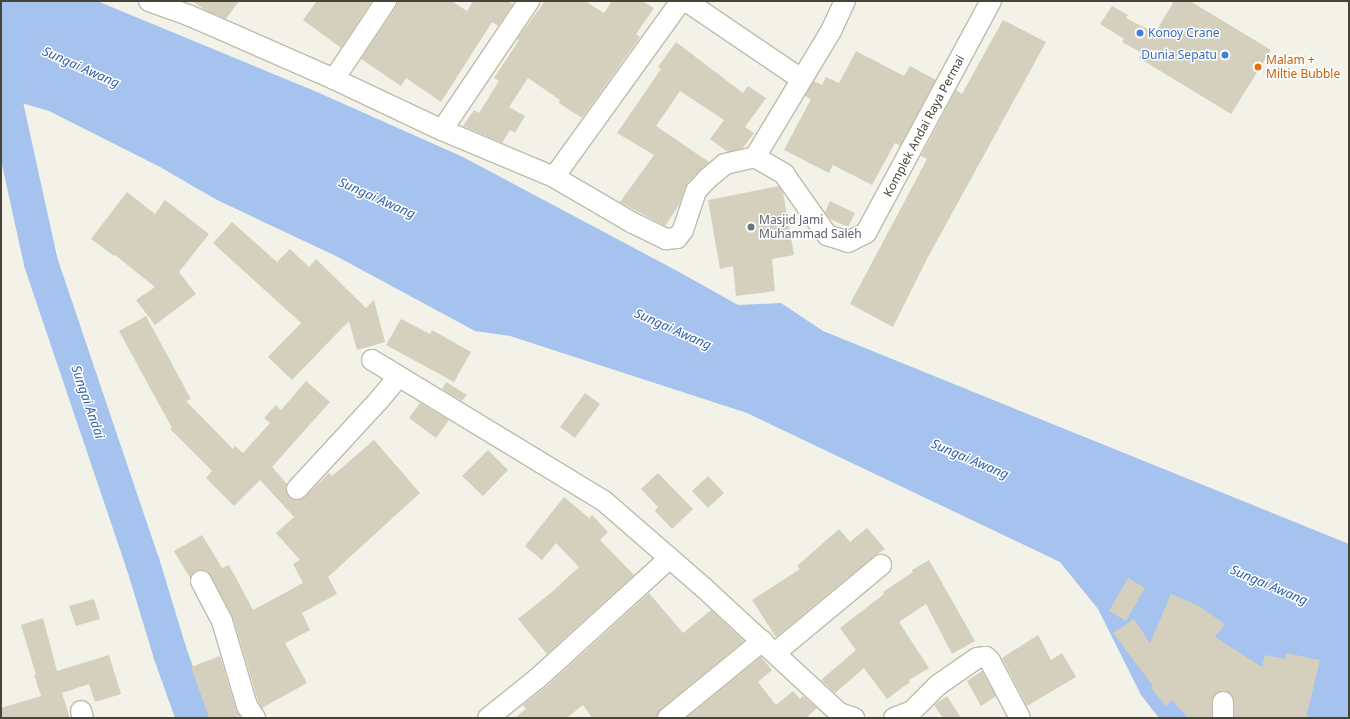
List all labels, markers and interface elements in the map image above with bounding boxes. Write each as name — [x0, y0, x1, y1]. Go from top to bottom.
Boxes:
place label: Konoy Crane — [1148, 26, 1220, 40]
marker: Konoy Crane — [1135, 28, 1145, 38]
water label: Sungai Awang — [40, 43, 122, 91]
place label: Dunia Sepatu — [1141, 48, 1217, 62]
marker: Dunia Sepatu — [1220, 50, 1230, 60]
street label: Komplek Andai Raya Permai — [880, 53, 968, 199]
place label: Malam + Miltie Bubble — [1266, 53, 1340, 81]
marker: Malam + Miltie Bubble — [1253, 62, 1263, 72]
water label: Sungai Awang — [336, 174, 418, 222]
place label: Masjid Jami Muhammad Saleh — [759, 213, 862, 241]
marker: Masjid Jami Muhammad Saleh — [746, 222, 756, 232]
water label: Sungai Awang — [632, 305, 714, 353]
water label: Sungai Andai — [68, 363, 108, 441]
water label: Sungai Awang — [929, 436, 1011, 482]
water label: Sungai Awang — [1228, 562, 1310, 608]

